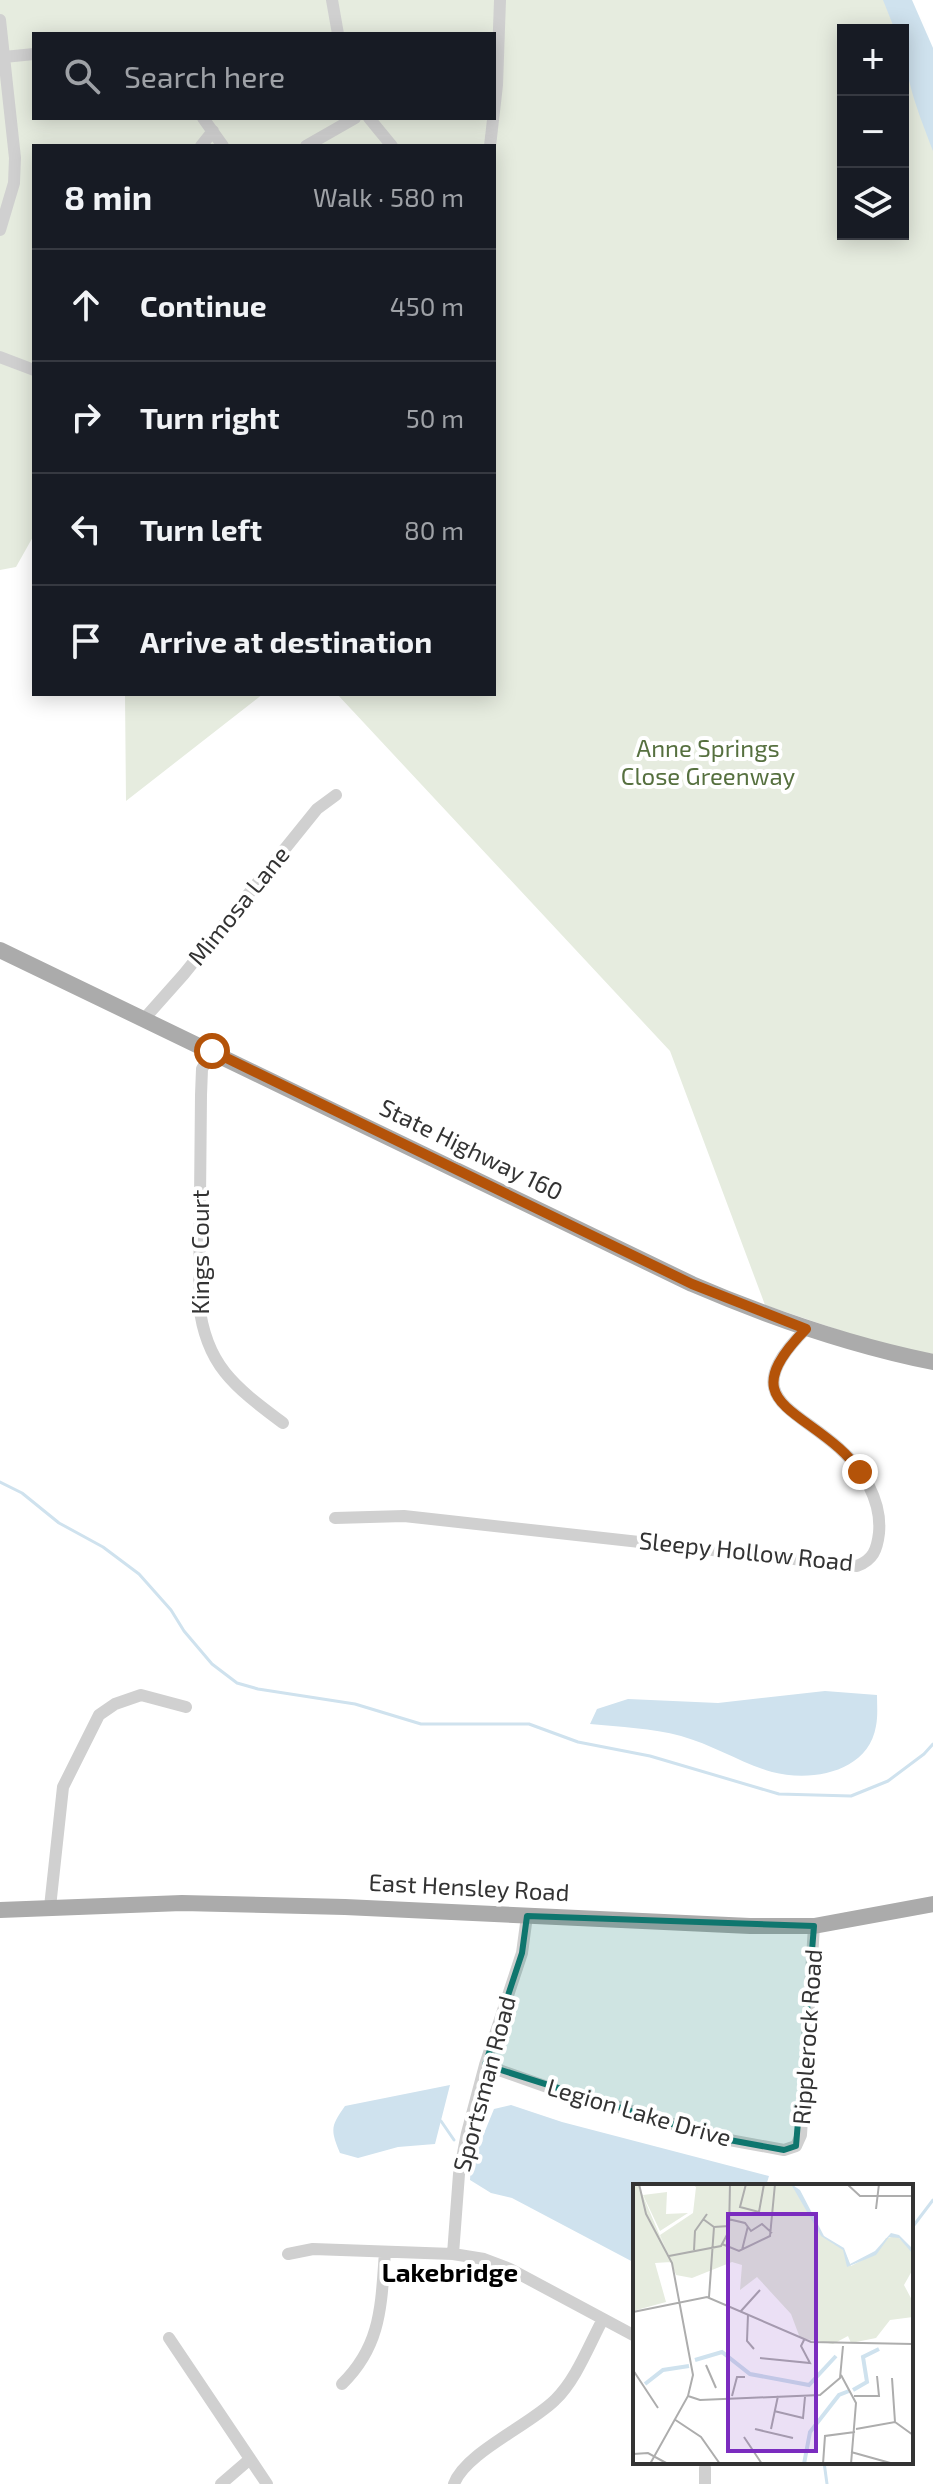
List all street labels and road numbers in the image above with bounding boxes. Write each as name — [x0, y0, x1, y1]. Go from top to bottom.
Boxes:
street label: Mimosa Lane — [181, 840, 295, 970]
street label: State Highway 160 — [375, 1092, 568, 1206]
street label: Kings Court — [185, 1190, 214, 1314]
street label: Sleepy Hollow Road — [638, 1525, 855, 1576]
street label: East Hensley Road — [368, 1867, 570, 1906]
street label: Ripplerock Road — [786, 1948, 827, 2126]
street label: Sportsman Road — [446, 1993, 521, 2175]
street label: Legion Lake Drive — [544, 2071, 735, 2152]

